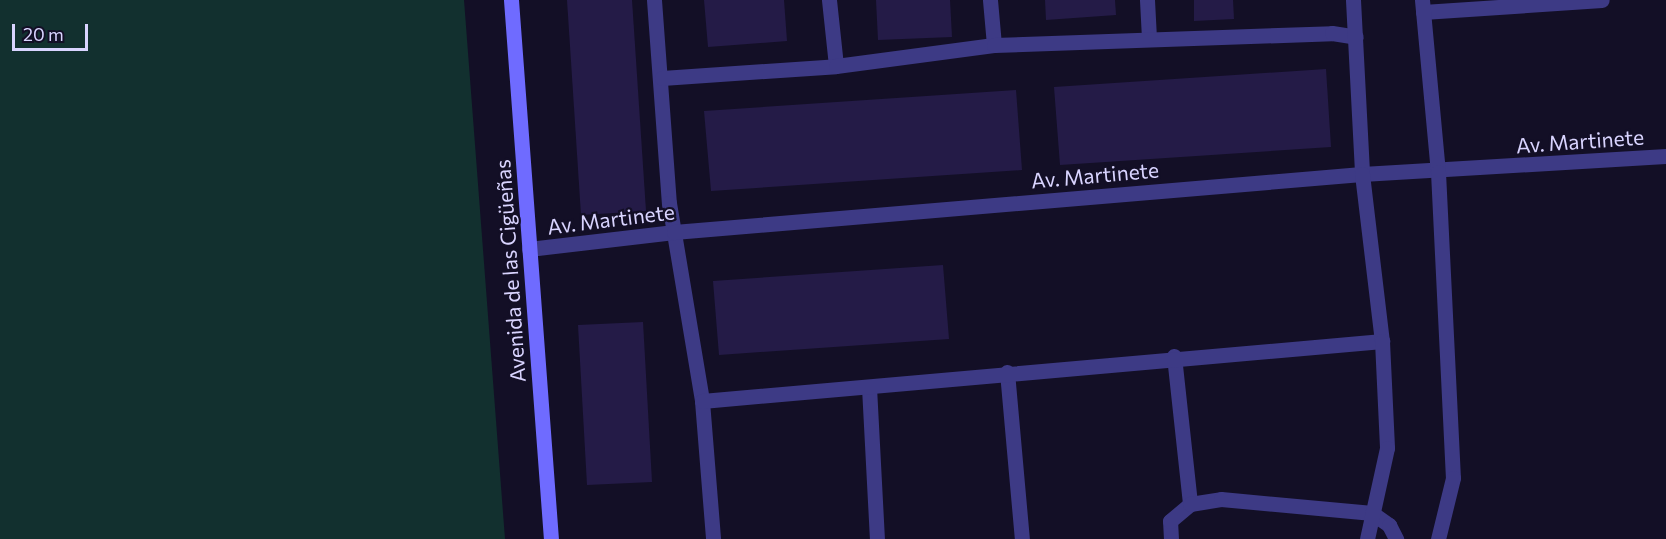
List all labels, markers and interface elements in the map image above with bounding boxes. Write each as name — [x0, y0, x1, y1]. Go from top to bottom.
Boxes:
scale bar — [15, 12, 92, 50]
text: 20 m — [23, 23, 64, 45]
street label: Av. Martinete — [1515, 124, 1645, 158]
street label: Av. Martinete — [1030, 157, 1160, 193]
street label: Avenida de las Cigüeñas — [490, 159, 530, 383]
street label: Av. Martinete — [546, 199, 676, 239]

